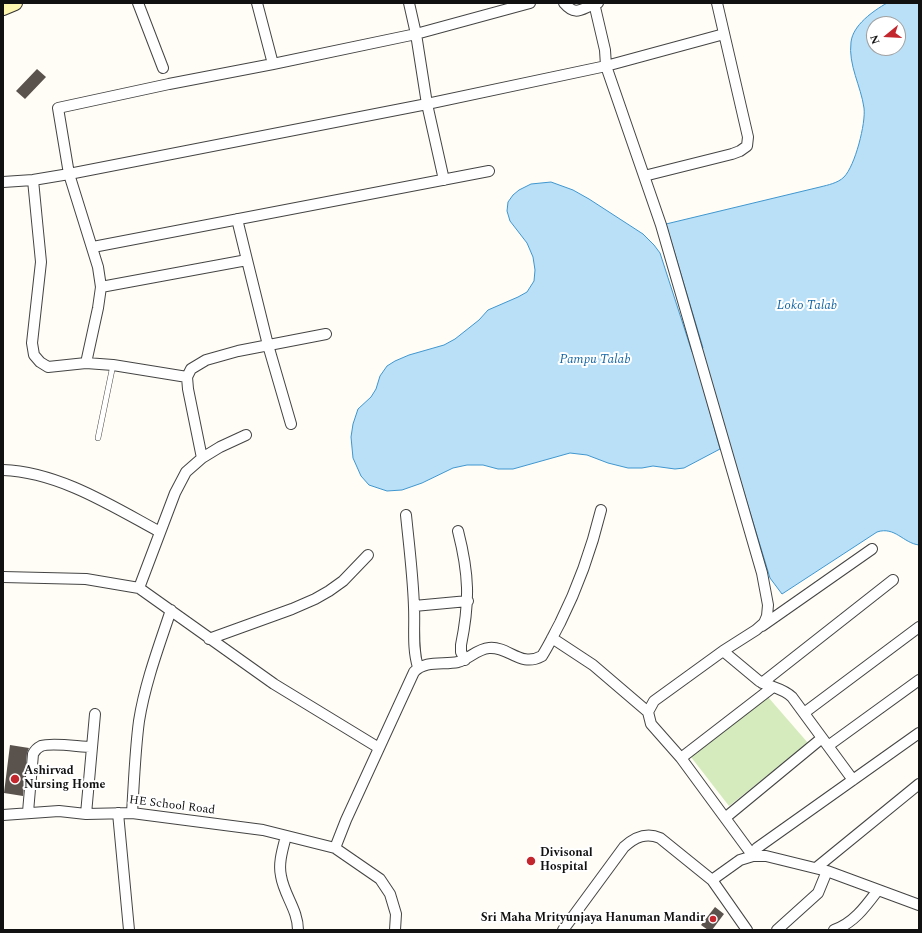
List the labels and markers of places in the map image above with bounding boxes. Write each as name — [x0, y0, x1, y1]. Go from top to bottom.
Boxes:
place label: Ashirvad Nursing Home — [24, 765, 105, 793]
marker: Ashirvad Nursing Home — [9, 773, 21, 785]
place label: Divisonal Hospital — [540, 847, 593, 875]
marker: Divisonal Hospital — [525, 855, 537, 867]
place label: Sri Maha Mrityunjaya Hanuman Mandir — [481, 912, 705, 926]
marker: Sri Maha Mrityunjaya Hanuman Mandir — [708, 914, 718, 924]

